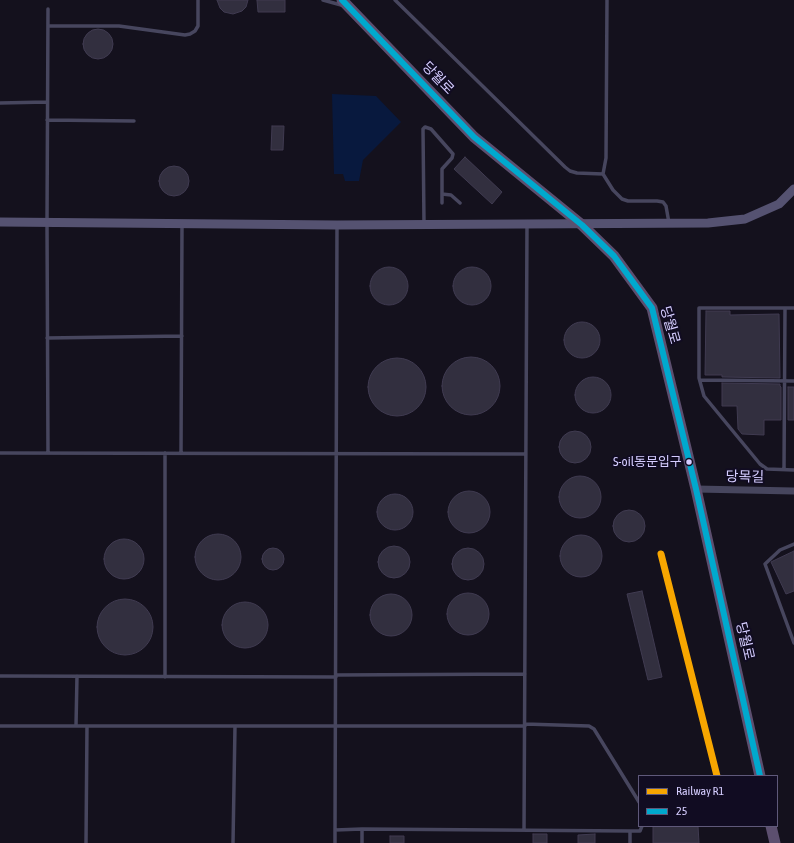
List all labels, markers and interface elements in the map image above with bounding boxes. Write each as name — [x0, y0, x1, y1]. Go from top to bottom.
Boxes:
street label: 당월로 — [419, 58, 457, 98]
street label: 당월로 — [657, 304, 683, 346]
place label: S-oil동문입구 — [613, 454, 682, 470]
marker: S-oil동문입구 — [684, 457, 694, 467]
street label: 당목길 — [726, 468, 764, 486]
street label: 당월로 — [732, 620, 758, 662]
legend — [638, 775, 778, 827]
text: Railway R1 — [676, 784, 724, 798]
text: 25 — [676, 804, 687, 818]

